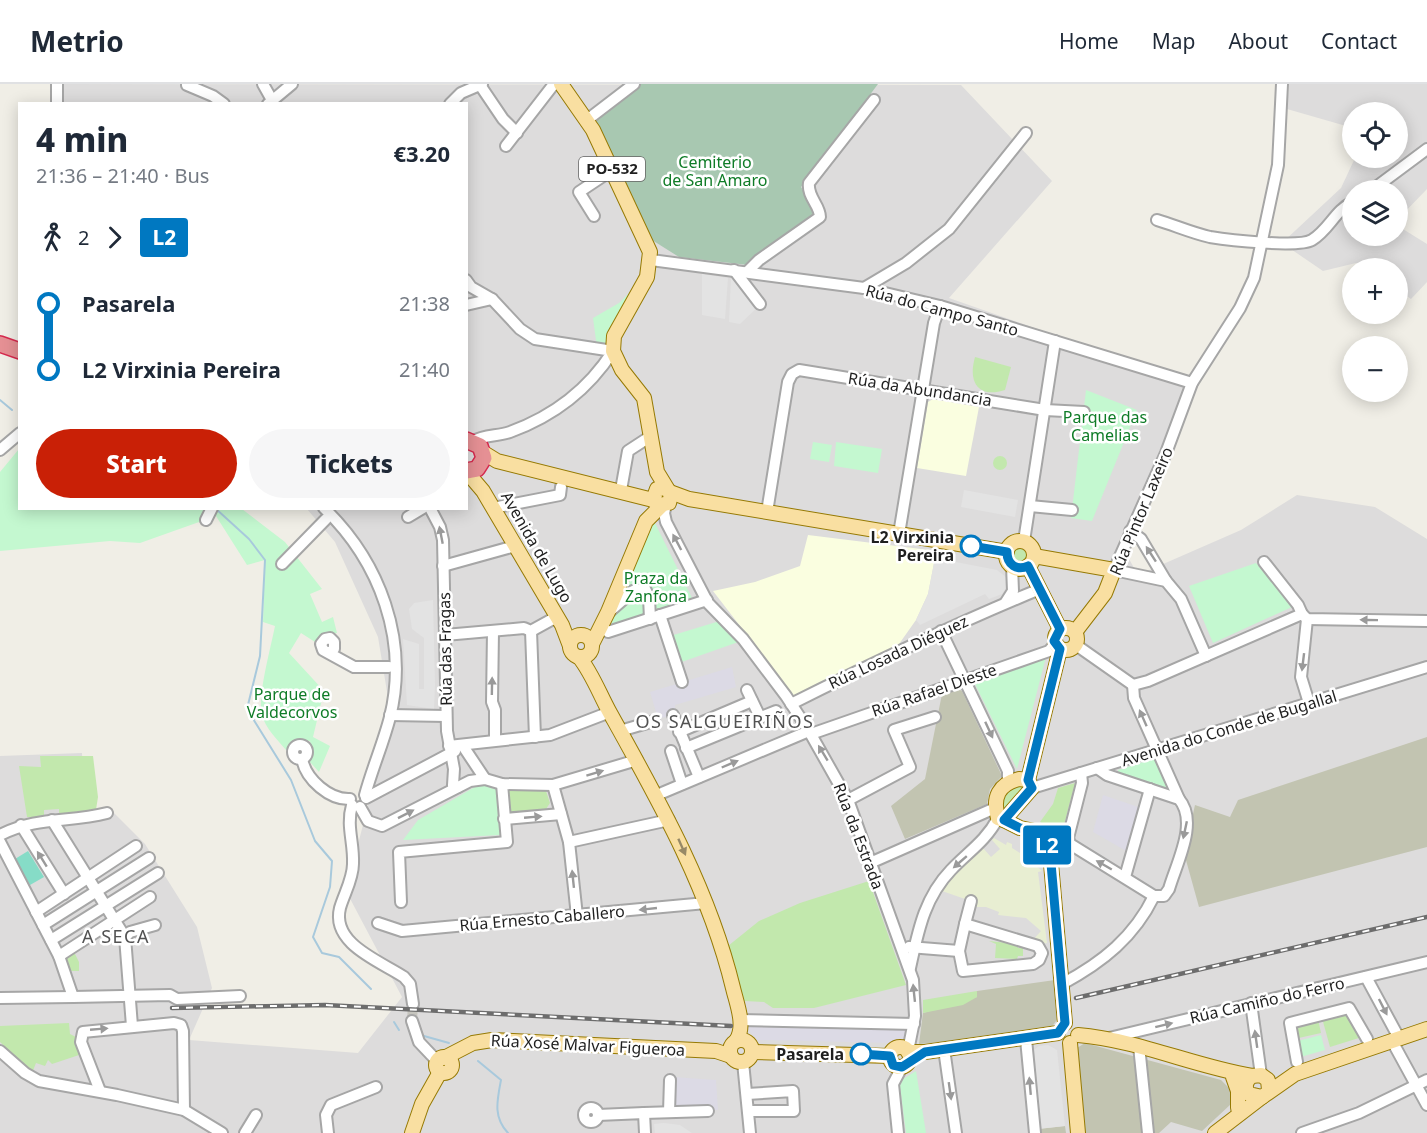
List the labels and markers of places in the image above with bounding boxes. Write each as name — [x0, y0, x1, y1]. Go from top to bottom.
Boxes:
place label: L2 Virxinia Pereira — [871, 526, 954, 566]
marker: L2 Virxinia Pereira — [960, 535, 982, 557]
place label: Pasarela — [776, 1043, 844, 1065]
marker: Pasarela — [850, 1043, 872, 1065]

